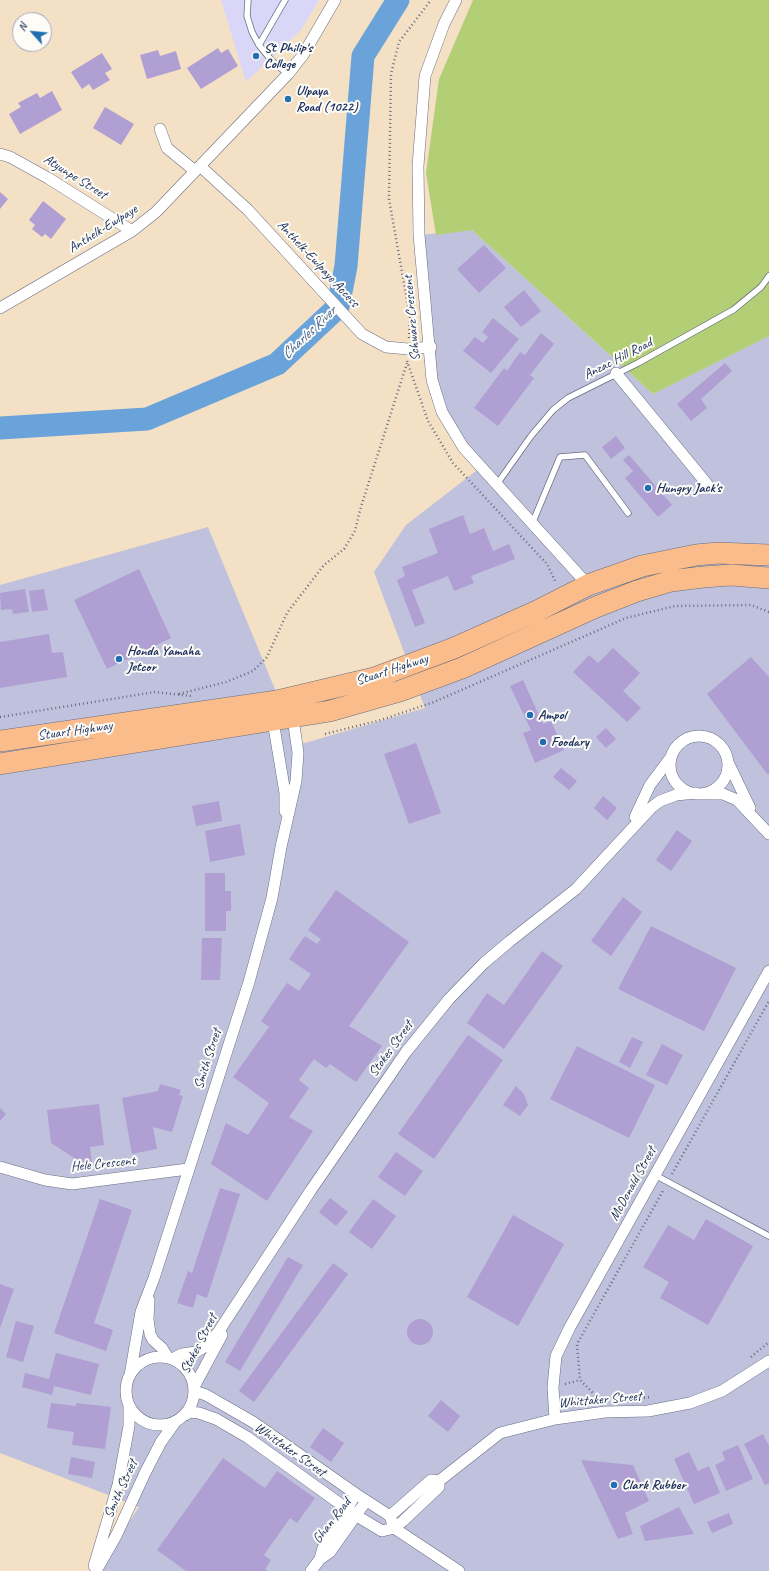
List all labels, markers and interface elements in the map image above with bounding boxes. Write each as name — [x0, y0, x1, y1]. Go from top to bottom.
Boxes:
north arrow — [12, 12, 52, 52]
text: N — [14, 21, 30, 33]
place label: St Philip's College — [264, 40, 312, 72]
marker: St Philip's College — [251, 51, 261, 61]
place label: Ulpaya Road (1022) — [296, 83, 358, 116]
marker: Ulpaya Road (1022) — [283, 94, 293, 104]
street label: Atyunpe Street — [40, 151, 110, 203]
street label: Anthelk-Ewlpaye — [65, 201, 141, 257]
street label: Anthelk-Ewlpaye Access — [273, 217, 363, 311]
street label: Schwarz Crescent — [400, 275, 424, 361]
water label: Charles River — [278, 303, 340, 363]
street label: Anzac Hill Road — [581, 335, 655, 383]
place label: Hungry Jack's — [656, 480, 721, 496]
marker: Hungry Jack's — [643, 483, 653, 493]
place label: Honda Yamaha Jetcor — [127, 643, 200, 676]
street label: Stuart Highway — [354, 650, 430, 690]
marker: Honda Yamaha Jetcor — [114, 654, 124, 664]
place label: Ampol — [538, 707, 566, 723]
marker: Ampol — [525, 710, 535, 720]
street label: Stuart Highway — [37, 717, 113, 745]
place label: Foodary — [551, 734, 589, 750]
marker: Foodary — [538, 737, 548, 747]
street label: Stokes Street — [365, 1018, 417, 1080]
street label: Smith Street — [190, 1027, 226, 1091]
street label: McDonald Street — [606, 1144, 660, 1224]
street label: Hele Crescent — [70, 1152, 136, 1176]
street label: Stokes Street — [177, 1311, 221, 1377]
street label: Whittaker Street — [558, 1388, 642, 1412]
street label: Whittaker Street — [251, 1419, 329, 1481]
street label: Smith Street — [100, 1457, 142, 1521]
place label: Clark Rubber — [622, 1477, 686, 1493]
marker: Clark Rubber — [609, 1480, 619, 1490]
street label: Ghan Road — [309, 1495, 355, 1547]

